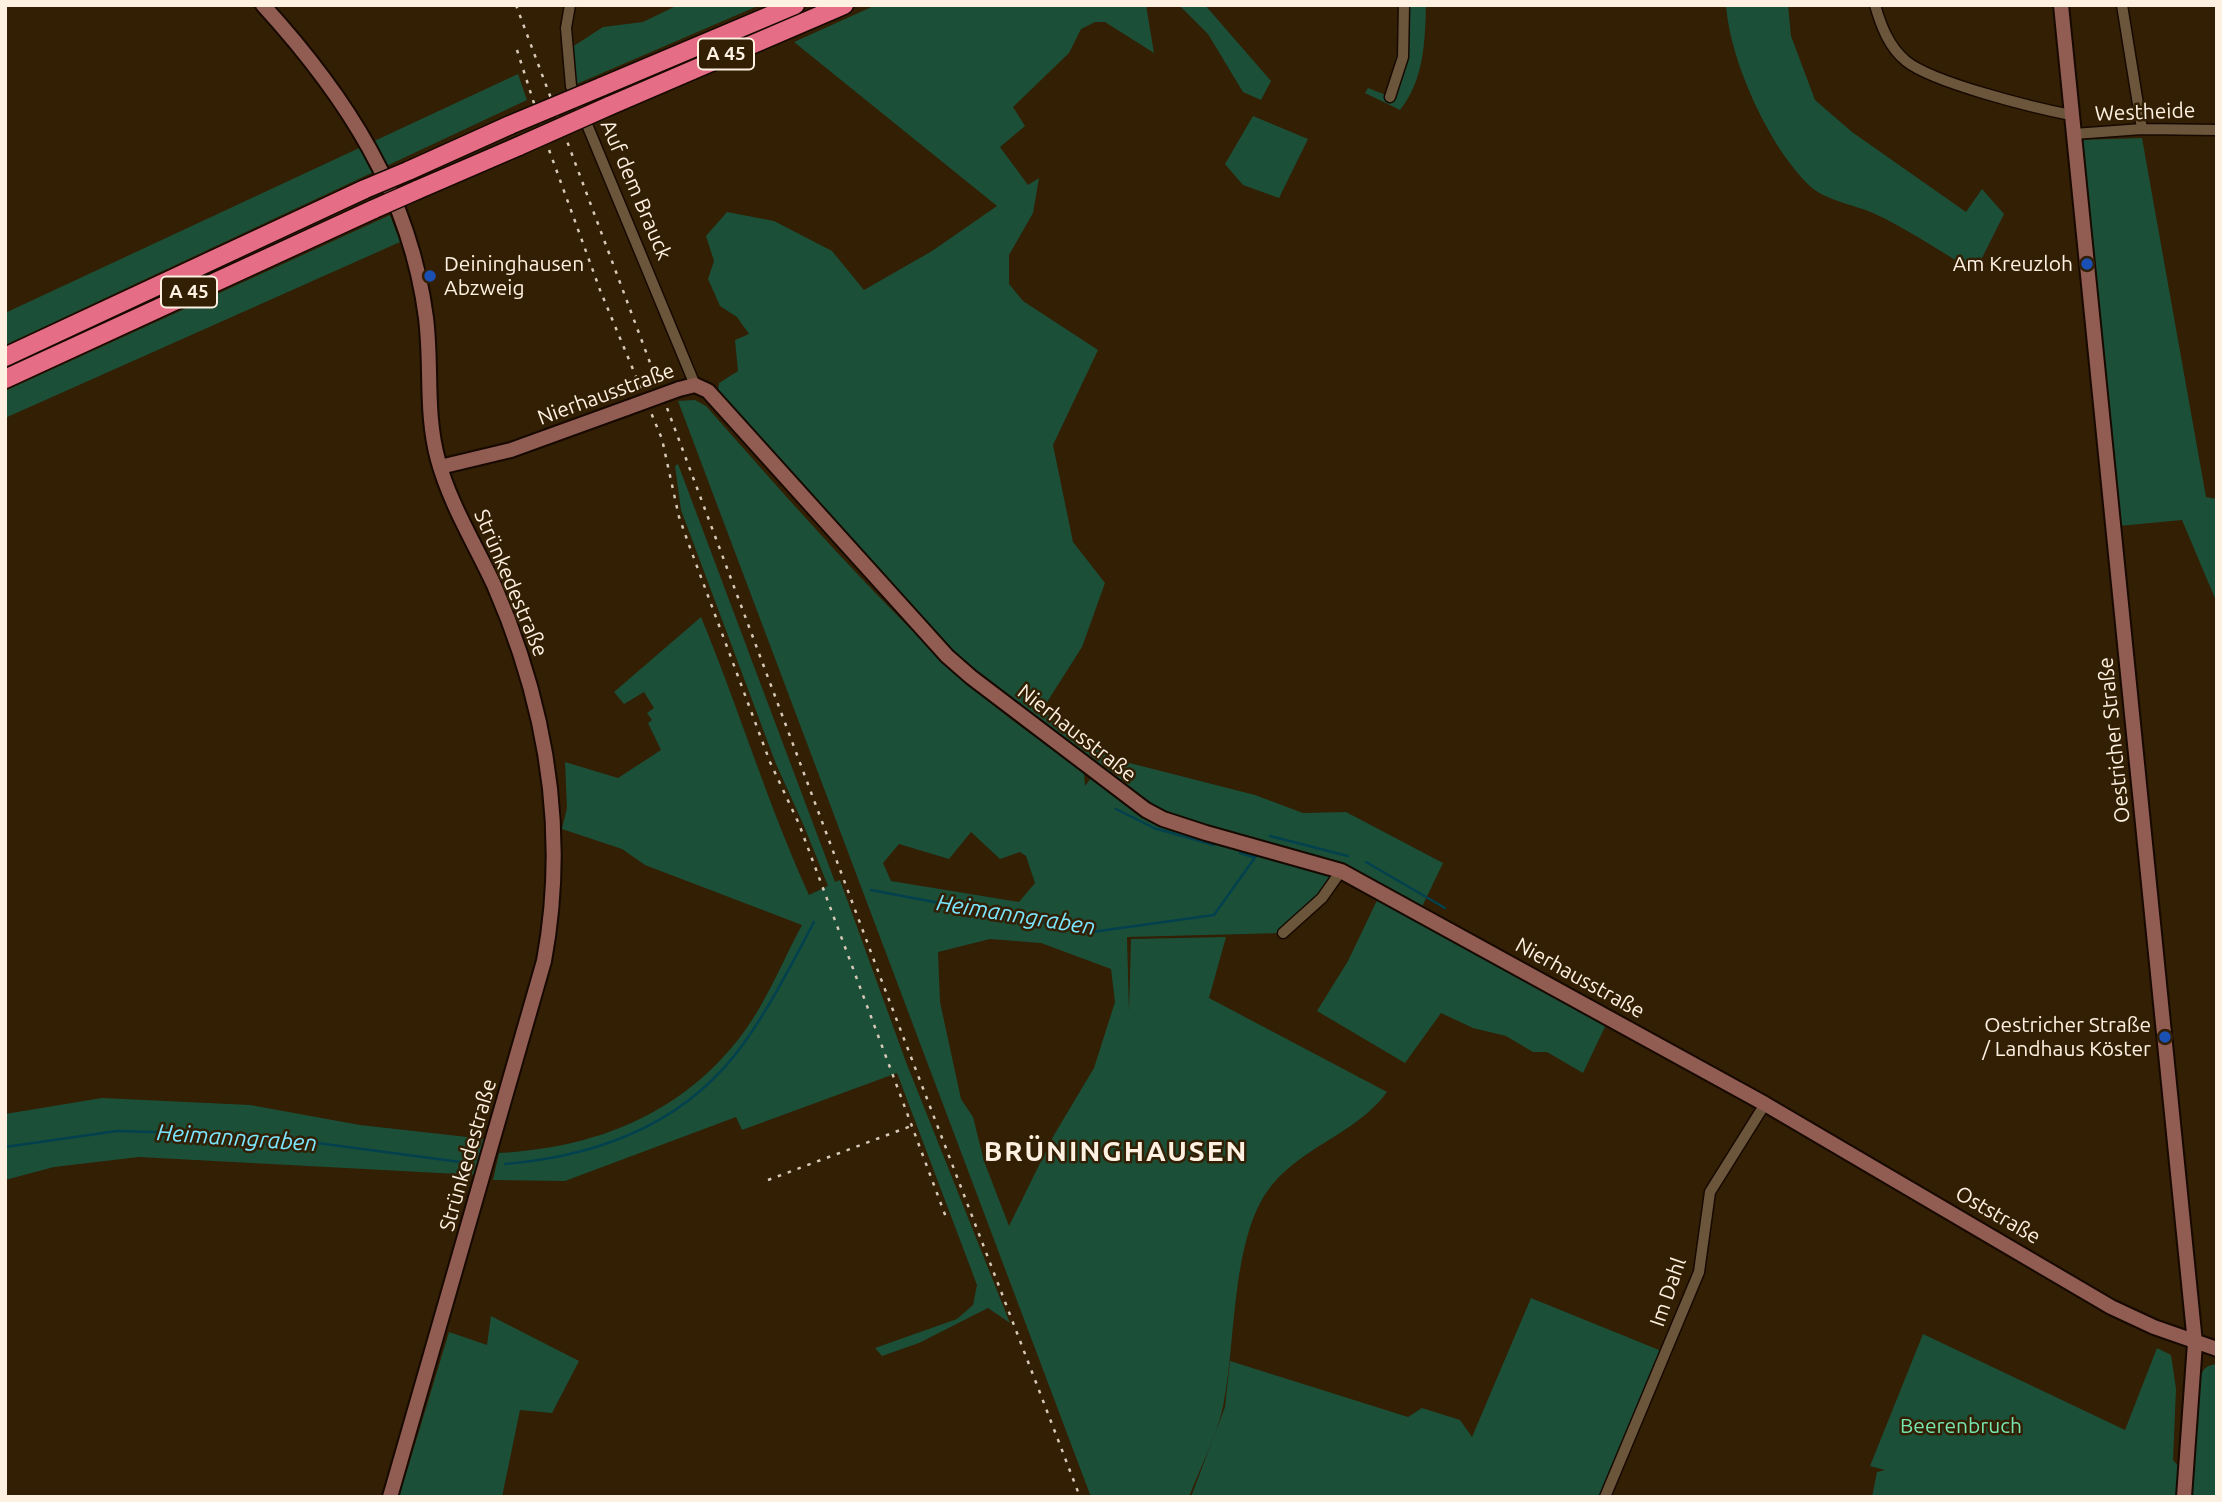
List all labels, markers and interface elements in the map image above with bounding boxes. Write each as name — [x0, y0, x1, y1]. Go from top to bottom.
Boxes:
road number: A 45 — [698, 38, 754, 70]
street label: Westheide — [2094, 98, 2196, 126]
street label: Auf dem Brauck — [595, 116, 677, 264]
place label: Deininghausen Abzweig — [444, 251, 584, 301]
place label: Am Kreuzloh — [1953, 251, 2073, 277]
marker: Am Kreuzloh — [2079, 256, 2095, 272]
marker: Deininghausen Abzweig — [422, 268, 438, 284]
road number: A 45 — [161, 276, 217, 308]
street label: Nierhausstraße — [534, 358, 678, 430]
street label: Strünkedestraße — [469, 506, 553, 660]
street label: Oestricher Straße — [2093, 656, 2135, 824]
street label: Nierhausstraße — [1013, 679, 1141, 787]
water label: Heimanngraben — [935, 889, 1097, 941]
street label: Nierhausstraße — [1511, 932, 1649, 1024]
place label: Oestricher Straße / Landhaus Köster — [1982, 1012, 2151, 1062]
marker: Oestricher Straße / Landhaus Köster — [2157, 1029, 2173, 1045]
street label: Strünkedestraße — [434, 1076, 502, 1234]
water label: Heimanngraben — [156, 1119, 318, 1157]
district label: BRÜNINGHAUSEN — [985, 1135, 1247, 1169]
street label: Oststraße — [1951, 1181, 2045, 1249]
street label: Im Dahl — [1644, 1254, 1692, 1330]
park label: Beerenbruch — [1900, 1413, 2022, 1439]

